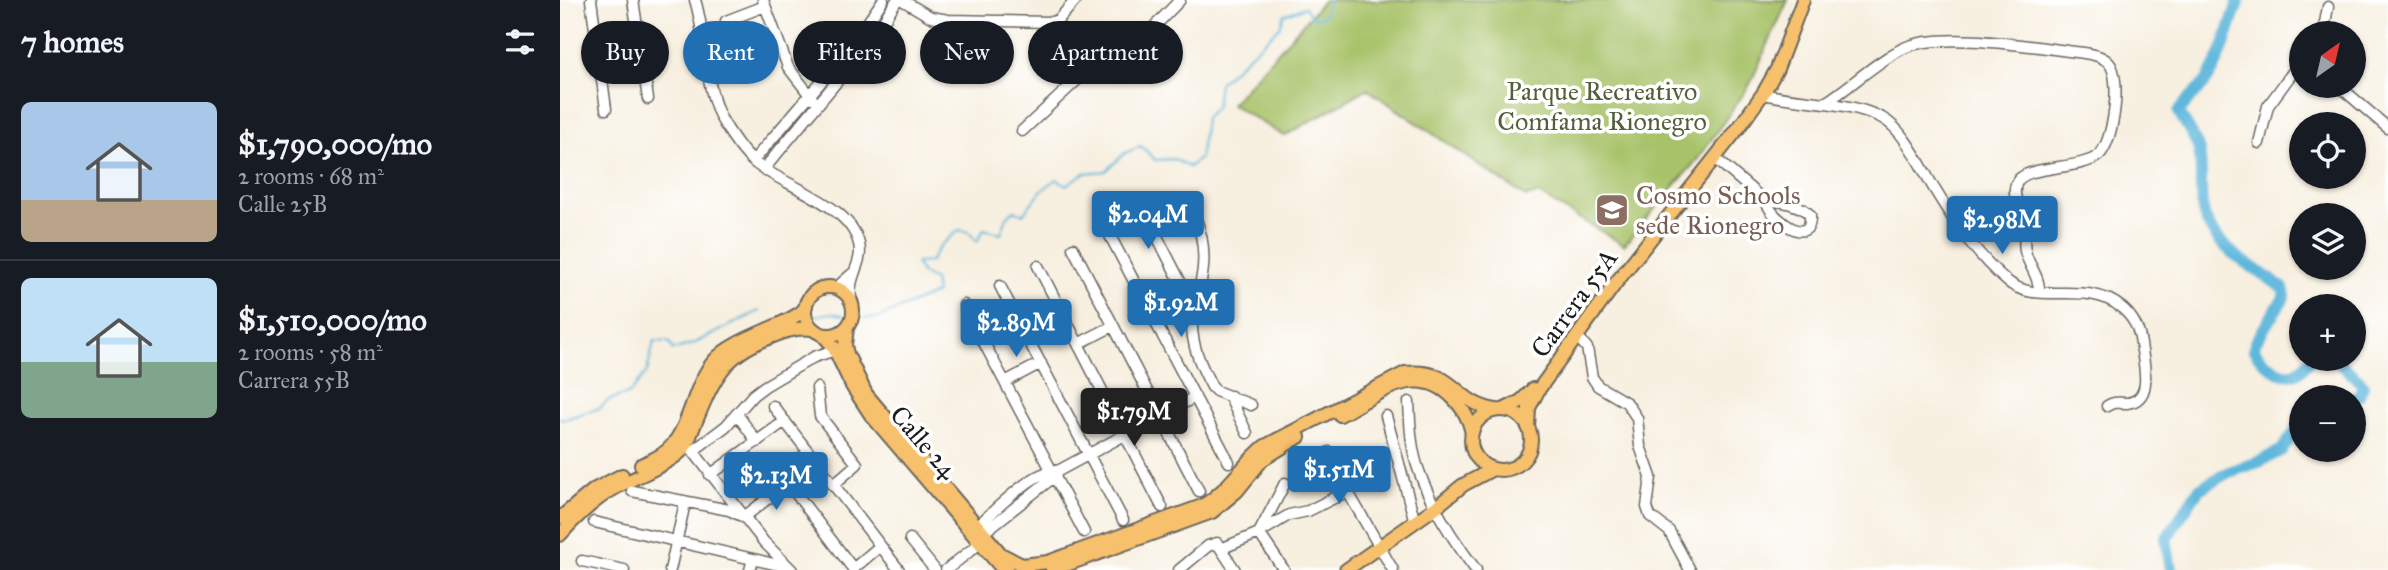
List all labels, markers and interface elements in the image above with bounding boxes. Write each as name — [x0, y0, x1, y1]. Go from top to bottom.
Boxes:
chip: Buy — [581, 21, 669, 84]
chip: Rent — [683, 21, 779, 84]
chip: Filters — [793, 21, 906, 84]
chip: New — [920, 21, 1014, 84]
chip: Apartment — [1028, 21, 1183, 84]
north arrow — [2289, 21, 2366, 98]
map controls — [2289, 21, 2366, 462]
icon: filters — [501, 23, 539, 61]
text: 7 homes — [21, 24, 124, 60]
park label: Parque Recreativo Comfama Rionegro — [1497, 75, 1707, 137]
button: locate — [2289, 112, 2366, 189]
text: $1,790,000/mo — [238, 126, 432, 162]
icon: home — [77, 130, 161, 214]
text: 2 rooms · 68 m² — [238, 162, 384, 190]
place label: Cosmo Schools sede Rionegro — [1636, 179, 1800, 241]
text: Calle 25B — [238, 190, 327, 218]
pin: $2.04M — [1091, 191, 1205, 251]
school or university icon: Cosmo Schools sede Rionegro — [1593, 191, 1631, 229]
pin: $2.98M — [1945, 196, 2059, 256]
text: $2.04M — [1108, 200, 1188, 228]
button: layers — [2289, 203, 2366, 280]
text: $2.98M — [1963, 205, 2041, 233]
street label: Carrera 55A — [1524, 242, 1625, 364]
pin: $1.92M — [1124, 280, 1238, 339]
text: $1.92M — [1143, 288, 1219, 316]
button: + — [2289, 294, 2366, 371]
pin: $2.89M — [959, 300, 1073, 359]
text: $1,510,000/mo — [238, 302, 427, 338]
icon: home — [77, 306, 161, 390]
text: $2.89M — [977, 308, 1055, 336]
text: 2 rooms · 58 m² — [238, 338, 383, 366]
text: Carrera 55B — [238, 366, 350, 394]
button: − — [2289, 385, 2366, 462]
pin: $1.79M — [1077, 388, 1191, 448]
text: $1.79M — [1097, 397, 1171, 425]
street label: Calle 24 — [884, 399, 965, 485]
pin: $1.51M — [1282, 447, 1396, 506]
pin: $2.13M — [719, 452, 833, 512]
text: $1.51M — [1304, 455, 1374, 483]
text: $2.13M — [740, 461, 812, 489]

